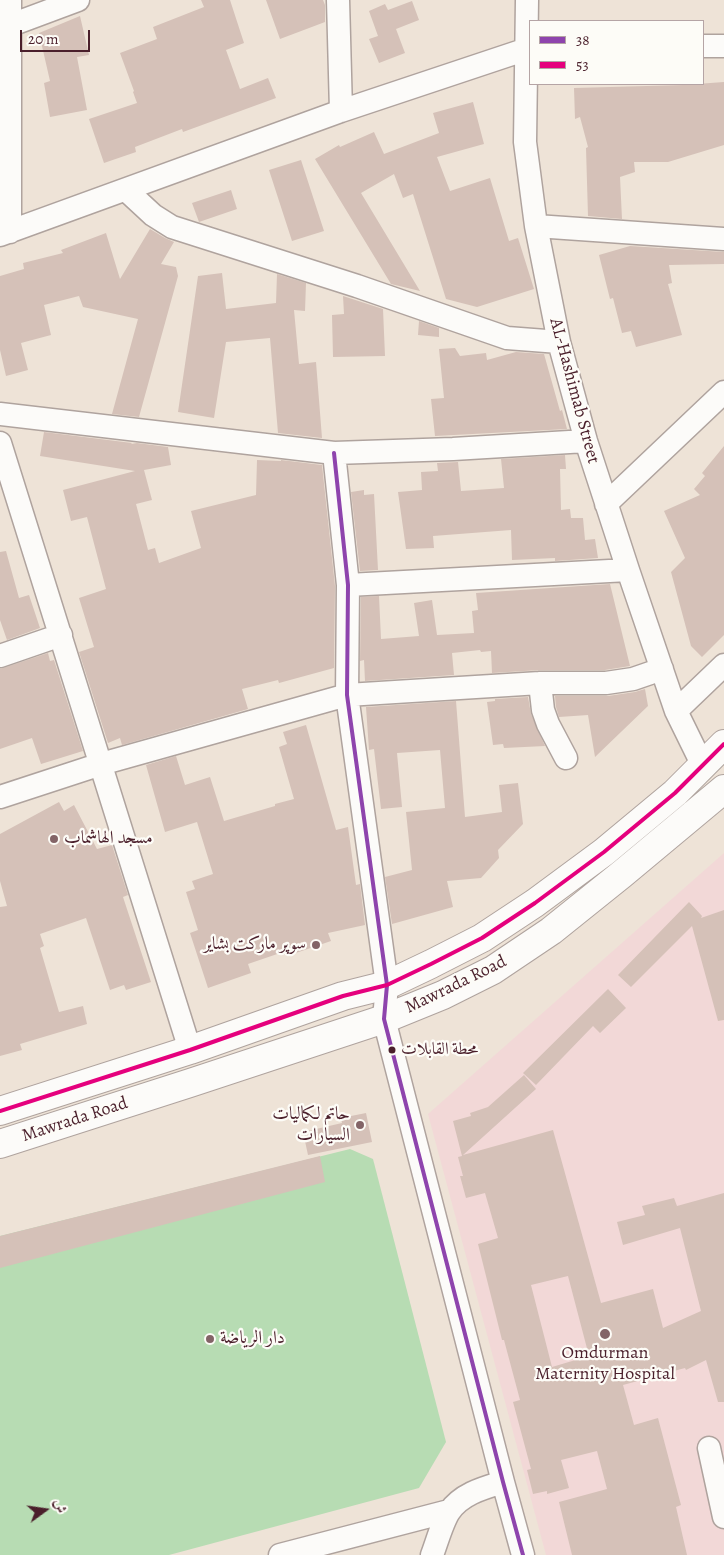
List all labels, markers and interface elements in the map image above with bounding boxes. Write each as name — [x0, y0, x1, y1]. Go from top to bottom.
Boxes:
scale bar — [22, 20, 92, 52]
legend — [529, 20, 704, 85]
text: 20 m — [28, 29, 59, 49]
text: 38 — [576, 30, 590, 50]
text: 53 — [576, 55, 589, 75]
street label: AL-Hashimab Street — [544, 316, 604, 466]
place label: مسجد الهاشماب — [64, 828, 153, 850]
marker: مسجد الهاشماب — [48, 833, 60, 845]
place label: سوپر مارکت بشاير — [203, 934, 306, 956]
marker: سوپر مارکت بشاير — [310, 939, 322, 951]
street label: Mawrada Road — [402, 951, 510, 1019]
place label: محطة القابلات — [401, 1040, 478, 1060]
marker: محطة القابلات — [387, 1045, 397, 1055]
street label: Mawrada Road — [19, 1093, 131, 1147]
place label: حاتم لكماليات السيارات — [272, 1104, 350, 1146]
marker: حاتم لكماليات السيارات — [354, 1119, 366, 1131]
marker: Omdurman Maternity Hospital — [598, 1327, 612, 1341]
place label: دار الرياضة — [220, 1328, 285, 1350]
marker: دار الرياضة — [204, 1333, 216, 1345]
place label: Omdurman Maternity Hospital — [535, 1343, 675, 1386]
north arrow — [20, 1485, 70, 1535]
text: ش — [49, 1497, 71, 1515]

